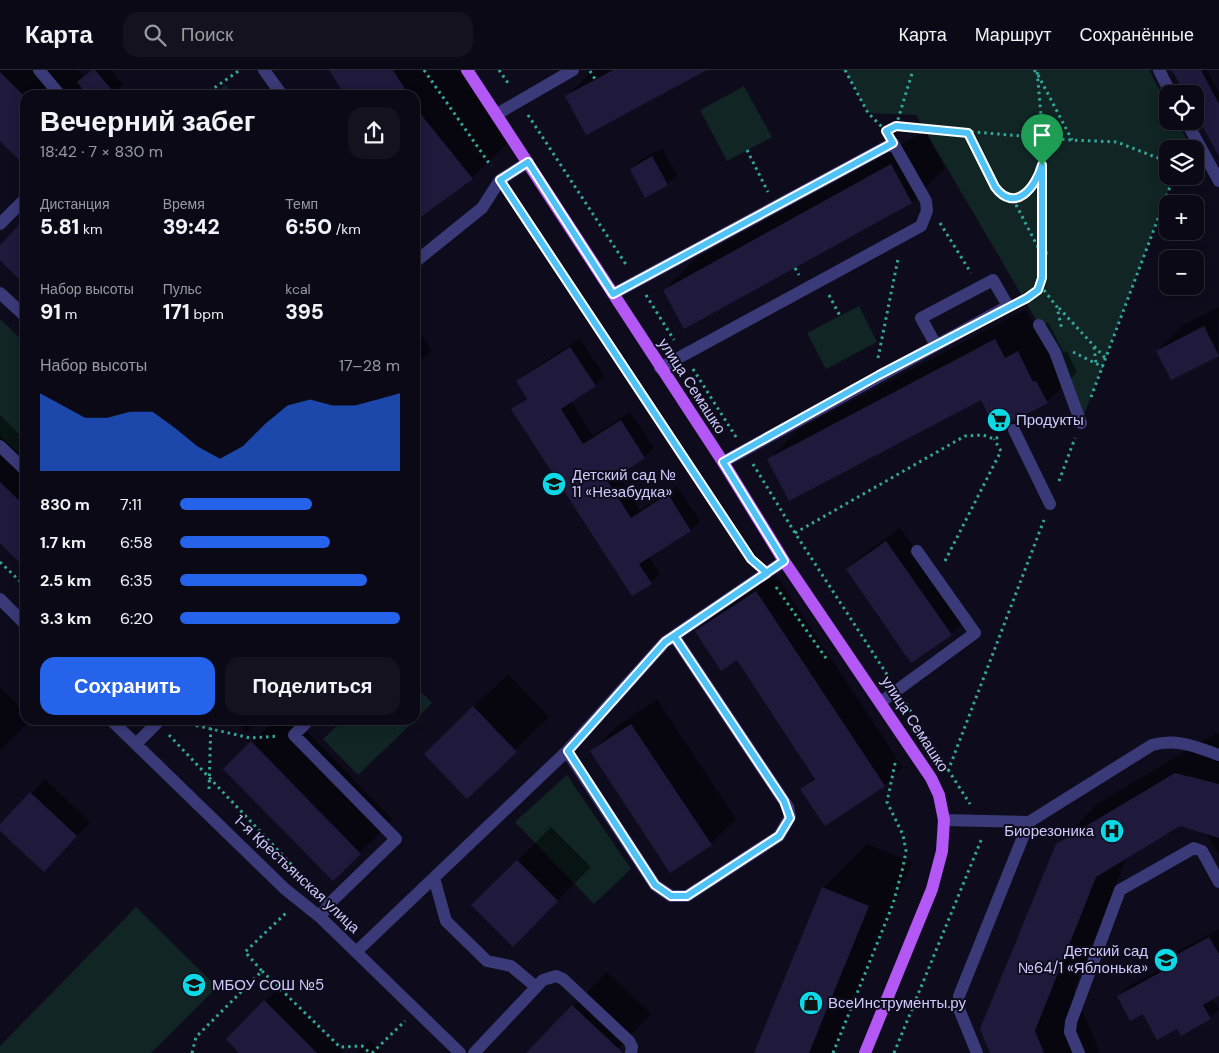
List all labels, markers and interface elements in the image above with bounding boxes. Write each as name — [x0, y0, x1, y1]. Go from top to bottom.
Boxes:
search box — [123, 12, 473, 57]
text: Карта — [25, 19, 93, 50]
icon: search — [141, 21, 169, 49]
text: Поиск — [181, 22, 233, 47]
text: Карта — [899, 23, 947, 47]
text: Маршрут — [975, 23, 1051, 47]
text: Сохранённые — [1079, 23, 1194, 47]
map controls — [1159, 85, 1204, 295]
button: locate — [1159, 85, 1204, 130]
text: Вечерний забег — [40, 103, 256, 140]
button: share — [348, 107, 400, 159]
pin — [1021, 114, 1063, 165]
icon: arrive — [1028, 121, 1056, 149]
button: layers — [1159, 140, 1204, 185]
text: 18:42 · 7 × 830 m — [40, 141, 163, 162]
text: Дистанция — [40, 195, 110, 213]
text: Время — [163, 195, 205, 213]
text: Темп — [285, 195, 318, 213]
button: + — [1159, 195, 1204, 240]
text: 5.81 — [40, 213, 79, 241]
text: 39:42 — [163, 213, 220, 241]
text: 6:50 — [285, 213, 332, 241]
text: km — [79, 220, 102, 238]
text: /km — [332, 220, 361, 238]
button: − — [1159, 250, 1204, 295]
text: Набор высоты — [40, 280, 134, 298]
text: Пульс — [163, 280, 202, 298]
text: kcal — [285, 280, 311, 298]
text: 91 — [40, 298, 61, 326]
text: 171 — [163, 298, 190, 326]
text: 395 — [285, 298, 324, 326]
text: m — [61, 305, 77, 323]
text: bpm — [190, 305, 224, 323]
street label: улица Семашко — [654, 334, 730, 438]
text: Набор высоты — [40, 355, 147, 376]
text: 17–28 m — [339, 355, 400, 376]
supermarket icon: Продукты — [986, 407, 1012, 433]
place label: Продукты — [1016, 410, 1084, 430]
place label: Детский сад № 11 «Незабудка» — [572, 465, 676, 502]
school or university icon: Детский сад № 11 «Незабудка» — [541, 471, 567, 497]
text: 830 m — [40, 494, 90, 515]
text: 7:11 — [120, 494, 142, 515]
text: 1.7 km — [40, 532, 86, 553]
text: 6:58 — [120, 532, 153, 553]
text: 2.5 km — [40, 570, 91, 591]
text: 6:35 — [120, 570, 153, 591]
text: 3.3 km — [40, 608, 91, 629]
text: 6:20 — [120, 608, 153, 629]
button: Сохранить — [40, 657, 215, 715]
button: Поделиться — [225, 657, 400, 715]
street label: улица Семашко — [877, 672, 953, 776]
street label: 1-я Крестьянская улица — [230, 810, 365, 938]
hospital icon: Биорезоника — [1099, 818, 1125, 844]
place label: Биорезоника — [1004, 821, 1095, 841]
place label: Детский сад №64/1 «Яблонька» — [1018, 941, 1148, 978]
school or university icon: Детский сад №64/1 «Яблонька» — [1153, 947, 1179, 973]
school or university icon: МБОУ СОШ №5 — [181, 972, 207, 998]
place label: МБОУ СОШ №5 — [212, 975, 324, 995]
shop icon: ВсеИнструменты.ру — [798, 990, 824, 1016]
place label: ВсеИнструменты.ру — [828, 993, 967, 1013]

